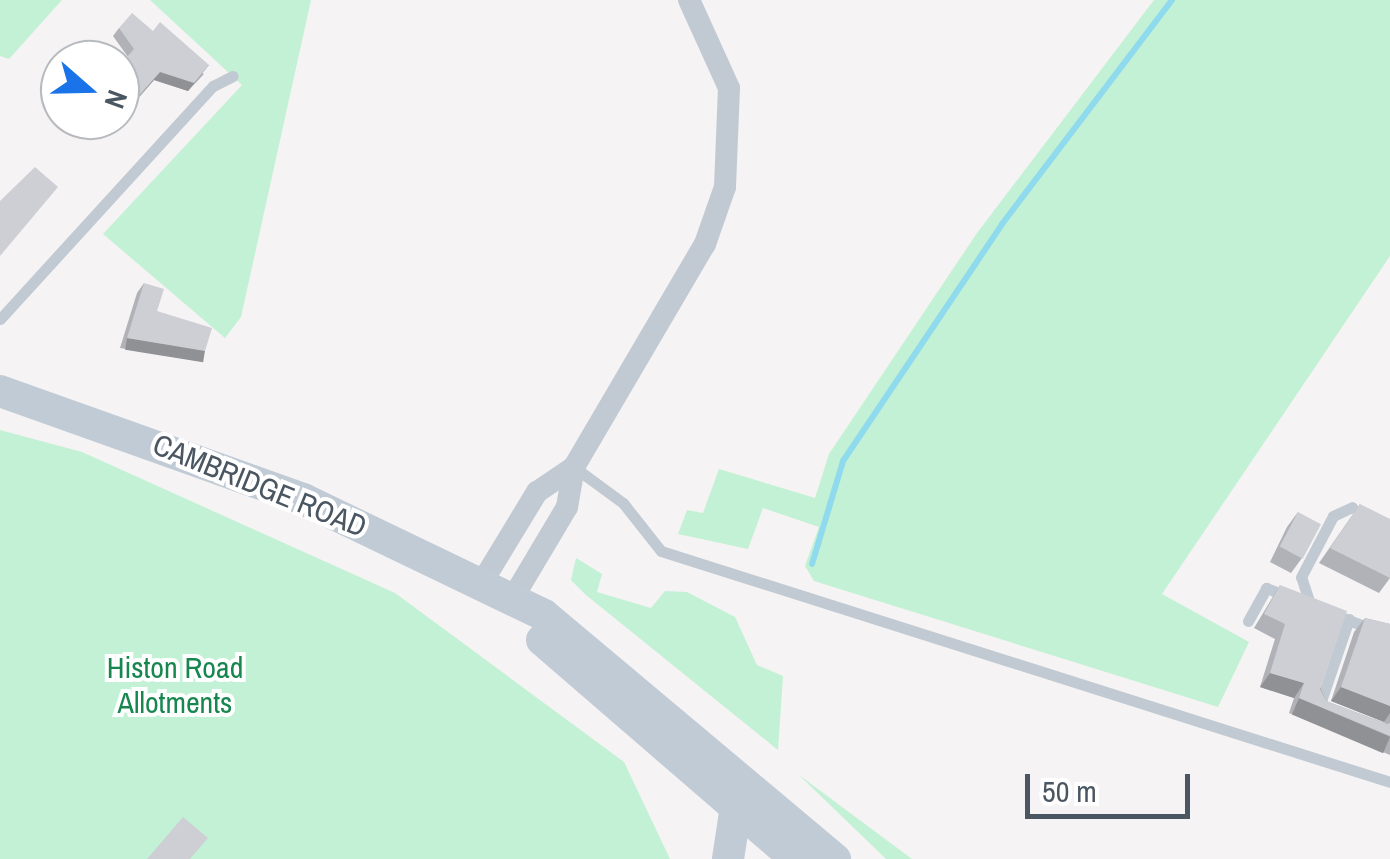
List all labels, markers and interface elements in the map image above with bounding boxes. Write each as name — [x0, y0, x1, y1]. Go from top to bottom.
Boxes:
north arrow — [40, 40, 140, 140]
text: N — [96, 85, 137, 114]
street label: CAMBRIDGE ROAD — [148, 426, 372, 544]
park label: Histon Road Allotments — [107, 649, 243, 720]
scale bar — [1030, 754, 1195, 816]
text: 50 m — [1042, 771, 1097, 811]

